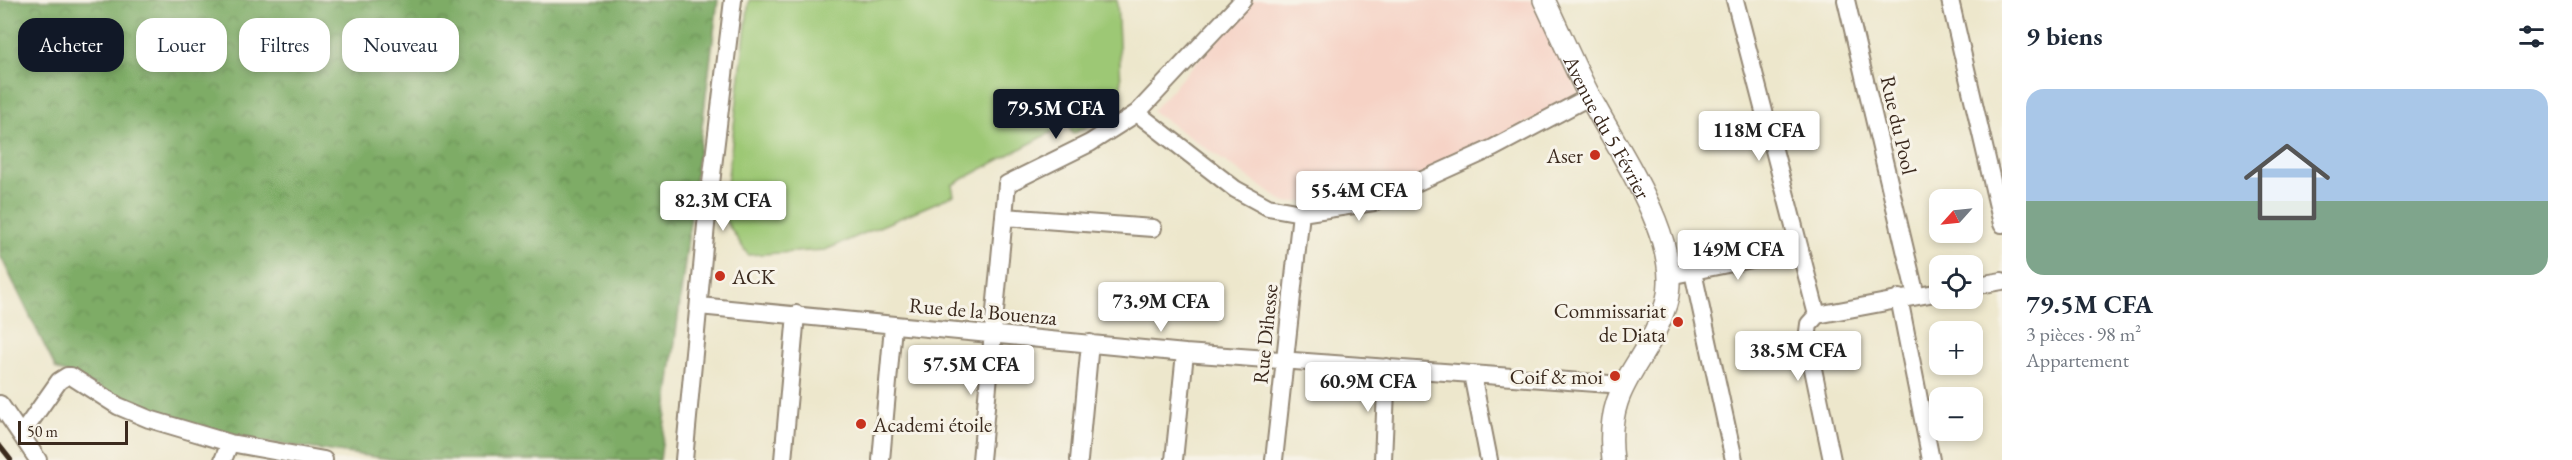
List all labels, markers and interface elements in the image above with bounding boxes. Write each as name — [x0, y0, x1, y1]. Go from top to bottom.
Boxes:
chip: Acheter — [18, 18, 124, 72]
chip: Louer — [136, 18, 227, 72]
chip: Filtres — [239, 18, 330, 72]
chip: Nouveau — [342, 18, 459, 72]
text: 9 biens — [2026, 19, 2103, 53]
icon: filters — [2515, 20, 2548, 53]
street label: Avenue du 5 Février — [1557, 50, 1657, 203]
street label: Rue du Pool — [1875, 73, 1923, 177]
pin: 79.5M CFA — [987, 89, 1125, 140]
text: 79.5M CFA — [1007, 95, 1105, 121]
pin: 118M CFA — [1697, 111, 1821, 162]
text: 118M CFA — [1713, 117, 1805, 143]
icon: home — [2233, 128, 2341, 236]
place label: Aser — [1545, 142, 1583, 169]
marker: Aser — [1588, 148, 1602, 162]
pin: 55.4M CFA — [1290, 171, 1428, 222]
text: 55.4M CFA — [1310, 177, 1408, 203]
pin: 82.3M CFA — [654, 181, 792, 232]
text: 82.3M CFA — [674, 187, 772, 213]
north arrow — [1929, 189, 1983, 243]
map controls — [1929, 189, 1983, 441]
pin: 149M CFA — [1676, 230, 1800, 281]
text: 149M CFA — [1692, 236, 1784, 262]
button: locate — [1929, 255, 1983, 309]
place label: ACK — [731, 263, 776, 290]
marker: ACK — [713, 269, 727, 283]
pin: 73.9M CFA — [1092, 282, 1230, 333]
street label: Rue Dihesse — [1246, 283, 1284, 385]
text: 79.5M CFA — [2026, 287, 2153, 321]
text: 73.9M CFA — [1112, 288, 1210, 314]
street label: Rue de la Bouenza — [908, 291, 1059, 331]
place label: Commissariat de Diata — [1554, 297, 1667, 348]
marker: Commissariat de Diata — [1671, 315, 1685, 329]
button: + — [1929, 321, 1983, 375]
text: 3 pièces · 98 m² — [2026, 321, 2141, 347]
pin: 38.5M CFA — [1729, 331, 1867, 382]
text: 38.5M CFA — [1749, 337, 1847, 363]
pin: 57.5M CFA — [902, 345, 1040, 396]
text: Appartement — [2026, 347, 2129, 373]
text: 57.5M CFA — [922, 351, 1020, 377]
pin: 60.9M CFA — [1299, 362, 1437, 413]
place label: Coif & moi — [1510, 363, 1603, 390]
text: 60.9M CFA — [1319, 368, 1417, 394]
marker: Coif & moi — [1608, 369, 1622, 383]
button: − — [1929, 387, 1983, 441]
place label: Academi étoile — [872, 411, 992, 438]
marker: Academi étoile — [854, 417, 868, 431]
scale bar — [18, 418, 128, 446]
text: 50 m — [27, 421, 58, 442]

